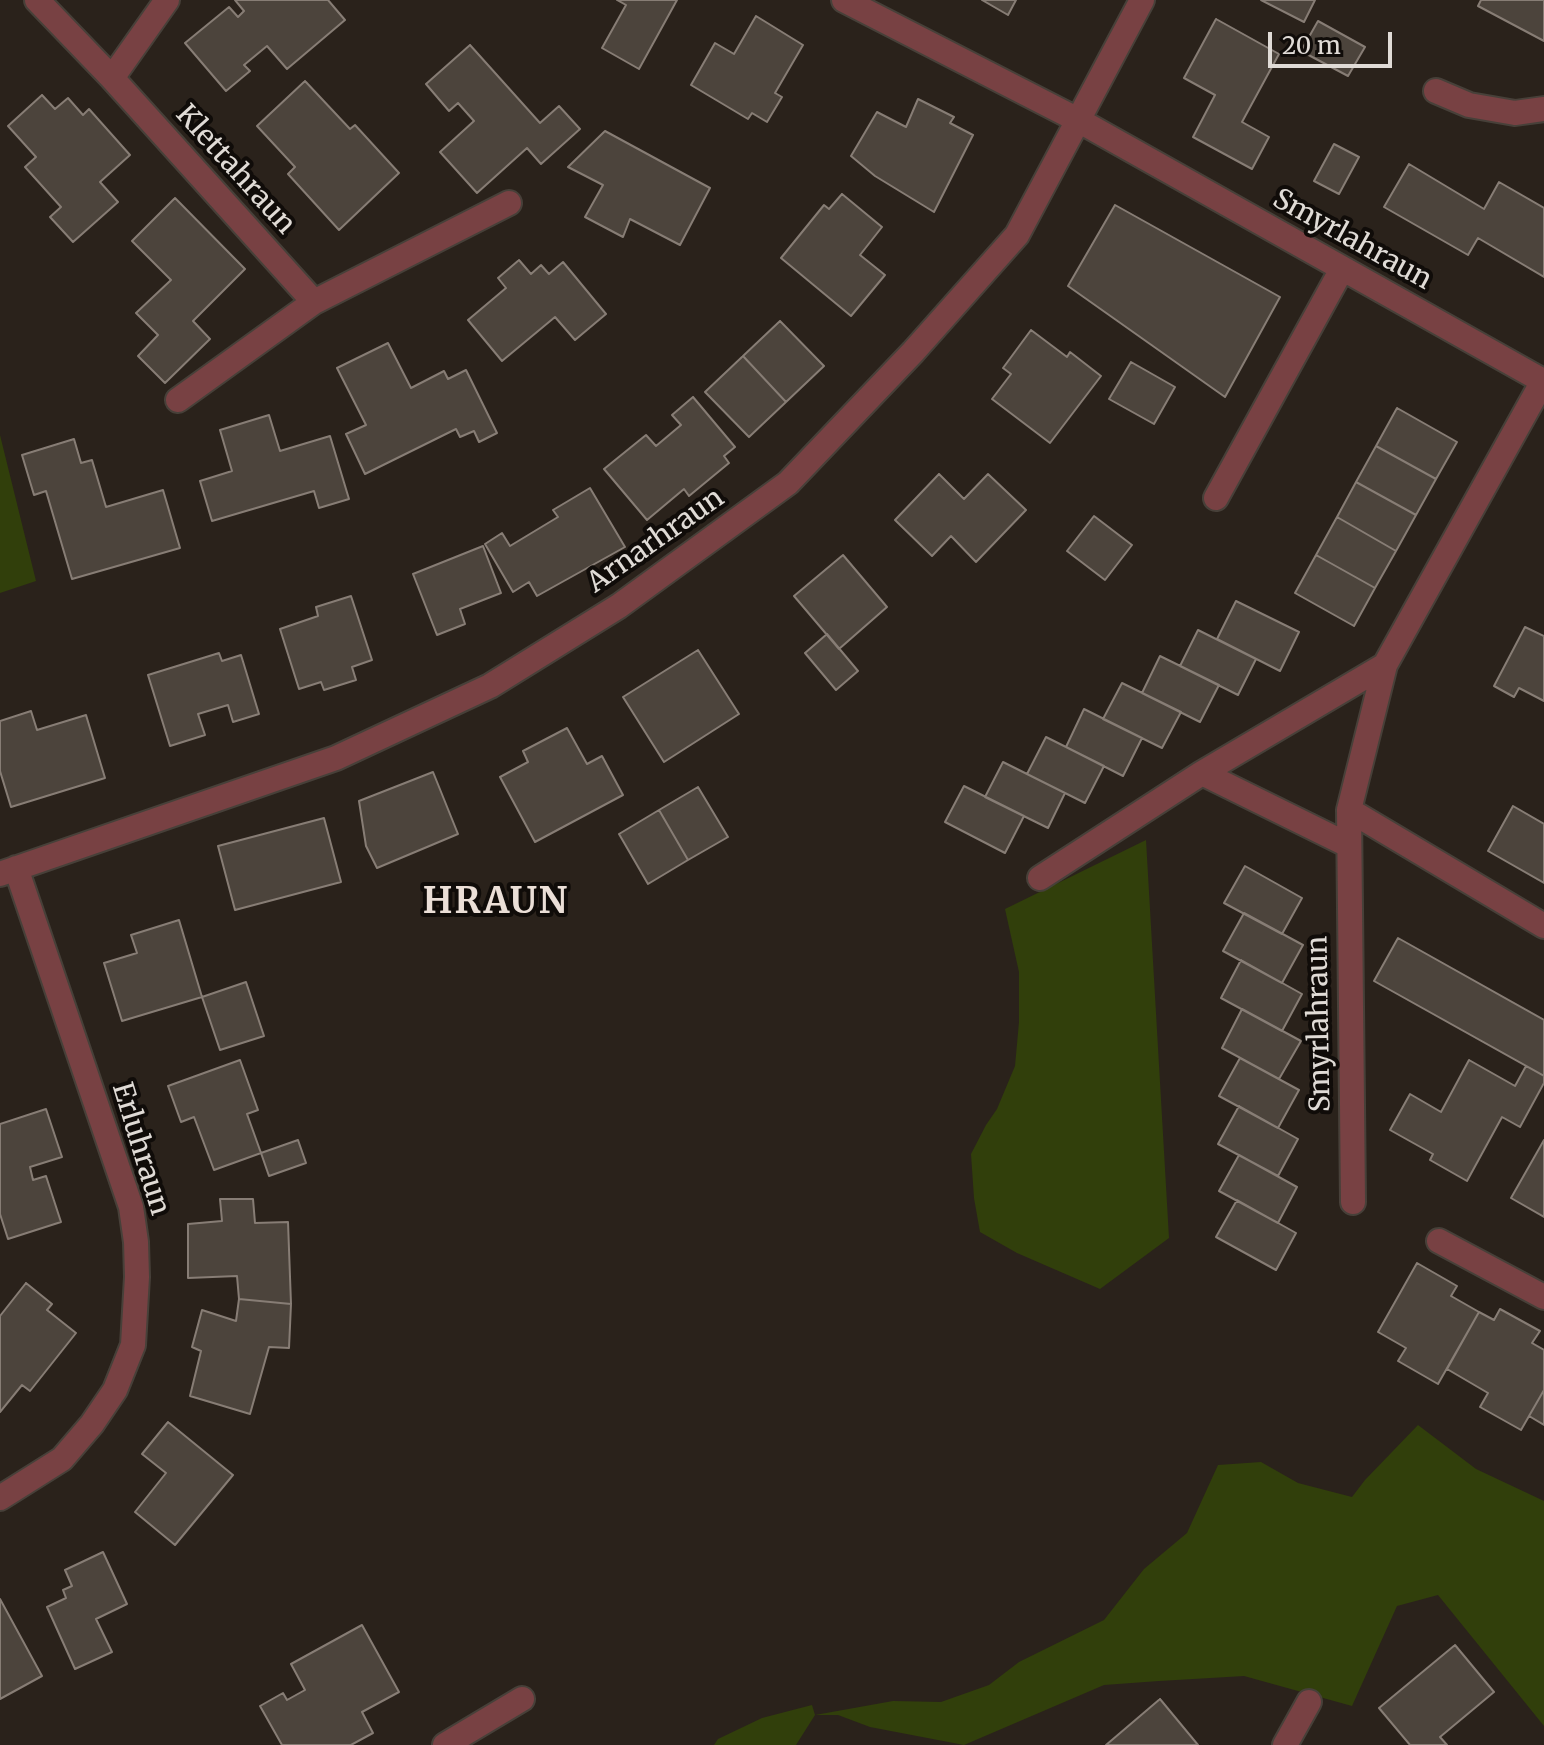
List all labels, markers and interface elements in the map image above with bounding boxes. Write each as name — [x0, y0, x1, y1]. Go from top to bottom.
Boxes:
scale bar — [1272, 16, 1396, 66]
text: 20 m — [1282, 30, 1341, 61]
street label: Klettahraun — [168, 98, 302, 242]
street label: Smyrlahraun — [1267, 183, 1437, 297]
street label: Arnarhraun — [581, 482, 731, 600]
district label: HRAUN — [423, 881, 569, 925]
street label: Smyrlahraun — [1302, 936, 1338, 1112]
street label: Erluhraun — [104, 1079, 176, 1219]

